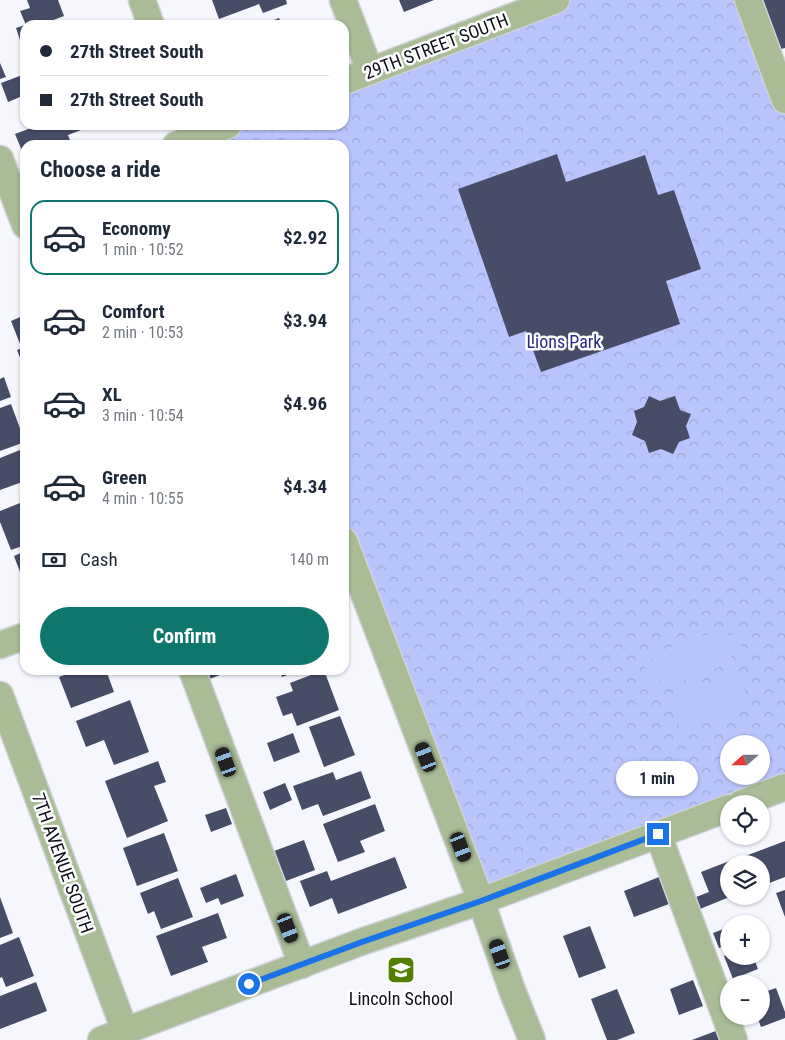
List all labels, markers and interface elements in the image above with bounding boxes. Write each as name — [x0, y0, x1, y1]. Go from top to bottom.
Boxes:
street label: 29TH STREET SOUTH — [361, 9, 511, 83]
text: 27th Street South — [70, 40, 204, 63]
text: 27th Street South — [70, 88, 204, 111]
text: Choose a ride — [40, 157, 161, 182]
icon: car — [42, 215, 87, 260]
text: Economy — [102, 217, 171, 240]
text: $2.92 — [283, 226, 327, 249]
text: 1 min · 10:52 — [102, 240, 184, 259]
icon: car — [42, 298, 87, 343]
text: Comfort — [102, 300, 165, 323]
text: $3.94 — [283, 309, 327, 332]
text: 2 min · 10:53 — [102, 323, 184, 342]
park label: Lions Park — [527, 331, 601, 352]
icon: car — [42, 381, 87, 426]
text: XL — [102, 383, 122, 406]
text: $4.96 — [283, 392, 327, 415]
text: 3 min · 10:54 — [102, 406, 184, 425]
icon: car — [42, 464, 87, 509]
text: Green — [102, 466, 147, 489]
text: $4.34 — [283, 475, 327, 498]
text: 4 min · 10:55 — [102, 489, 184, 508]
icon: cash — [40, 546, 68, 574]
text: Cash — [80, 548, 118, 571]
text: 140 m — [290, 550, 329, 569]
button: Confirm — [40, 607, 329, 665]
north arrow — [720, 735, 770, 785]
map controls — [720, 735, 770, 1025]
car — [413, 740, 438, 774]
car — [213, 745, 238, 779]
callout: 1 min — [617, 762, 699, 796]
text: 1 min — [639, 769, 675, 788]
street label: 7TH AVENUE SOUTH — [28, 790, 98, 936]
button: locate — [720, 795, 770, 845]
route end — [647, 823, 669, 845]
car — [448, 830, 473, 864]
button: layers — [720, 855, 770, 905]
car — [275, 911, 300, 945]
button: + — [720, 915, 770, 965]
car — [488, 937, 511, 971]
school or university icon: Lincoln School — [386, 955, 416, 985]
route start — [238, 973, 260, 995]
button: − — [720, 975, 770, 1025]
place label: Lincoln School — [349, 988, 453, 1009]

